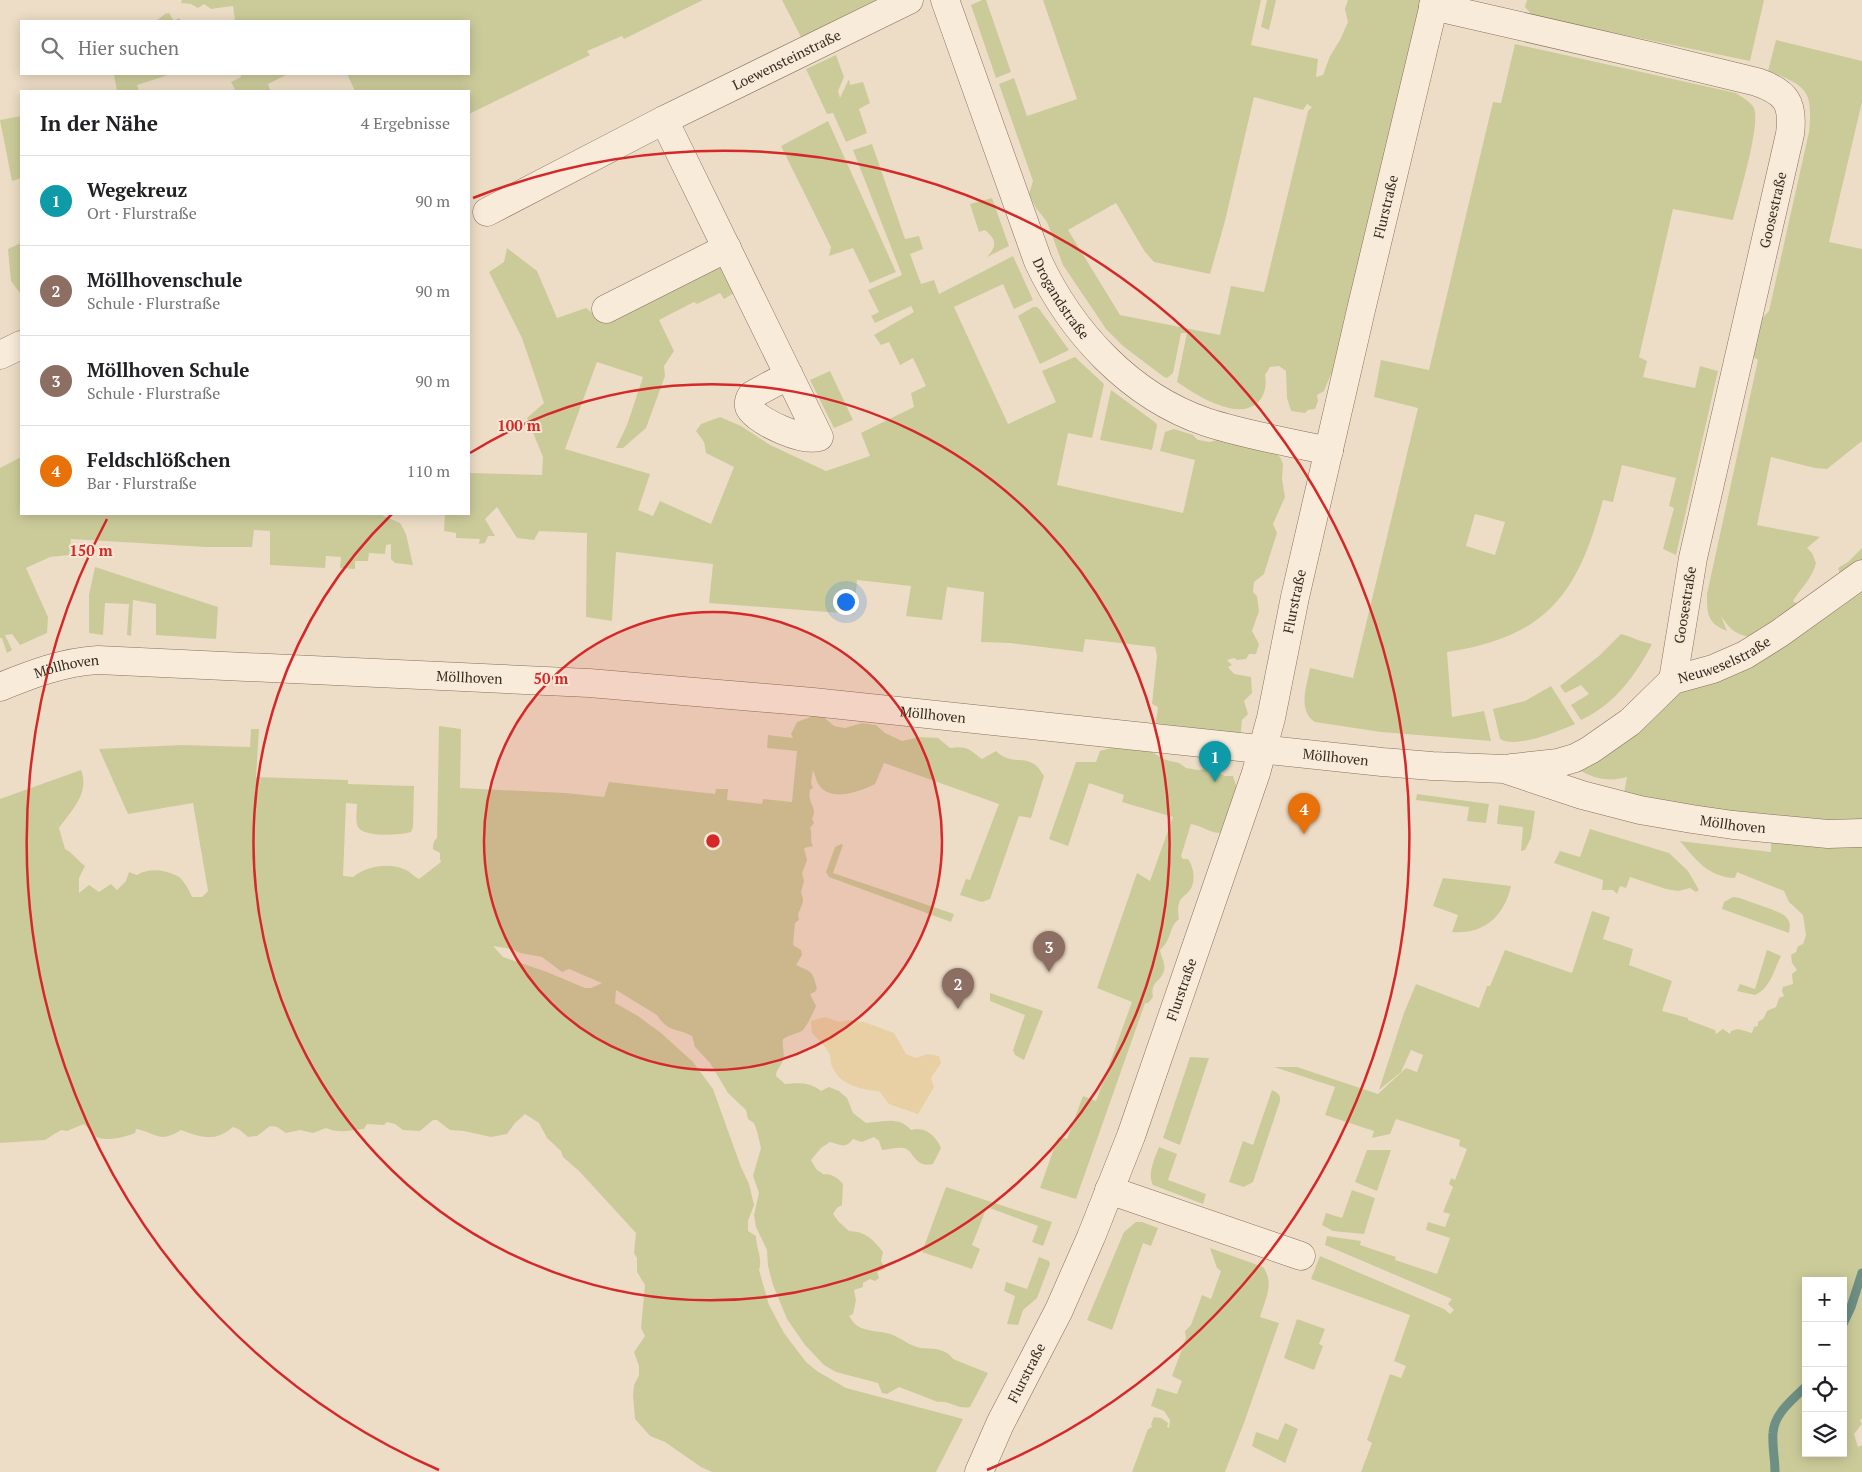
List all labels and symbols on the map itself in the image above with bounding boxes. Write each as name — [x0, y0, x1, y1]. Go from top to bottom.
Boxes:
street label: Loewensteinstraße — [729, 25, 844, 94]
street label: Goosestraße — [1754, 170, 1791, 250]
street label: Flurstraße — [1368, 173, 1402, 240]
street label: Drogandstraße — [1029, 254, 1094, 343]
text: 100 m — [497, 415, 541, 435]
text: 150 m — [69, 540, 113, 560]
street label: Goosestraße — [1669, 565, 1700, 645]
street label: Flurstraße — [1278, 567, 1310, 635]
your location — [833, 589, 859, 615]
street label: Neuweselstraße — [1675, 631, 1774, 687]
street label: Möllhoven — [31, 650, 100, 682]
street label: Möllhoven — [436, 666, 504, 688]
text: 50 m — [534, 668, 569, 688]
street label: Möllhoven — [899, 701, 968, 727]
pin: 1 — [1199, 741, 1231, 782]
street label: Möllhoven — [1302, 744, 1370, 770]
pin: 4 — [1288, 793, 1320, 834]
street label: Möllhoven — [1699, 810, 1767, 837]
centre of rings — [704, 832, 722, 850]
pin: 3 — [1033, 931, 1065, 972]
street label: Flurstraße — [1161, 956, 1201, 1023]
pin: 2 — [942, 968, 974, 1009]
street label: Flurstraße — [1003, 1339, 1049, 1406]

